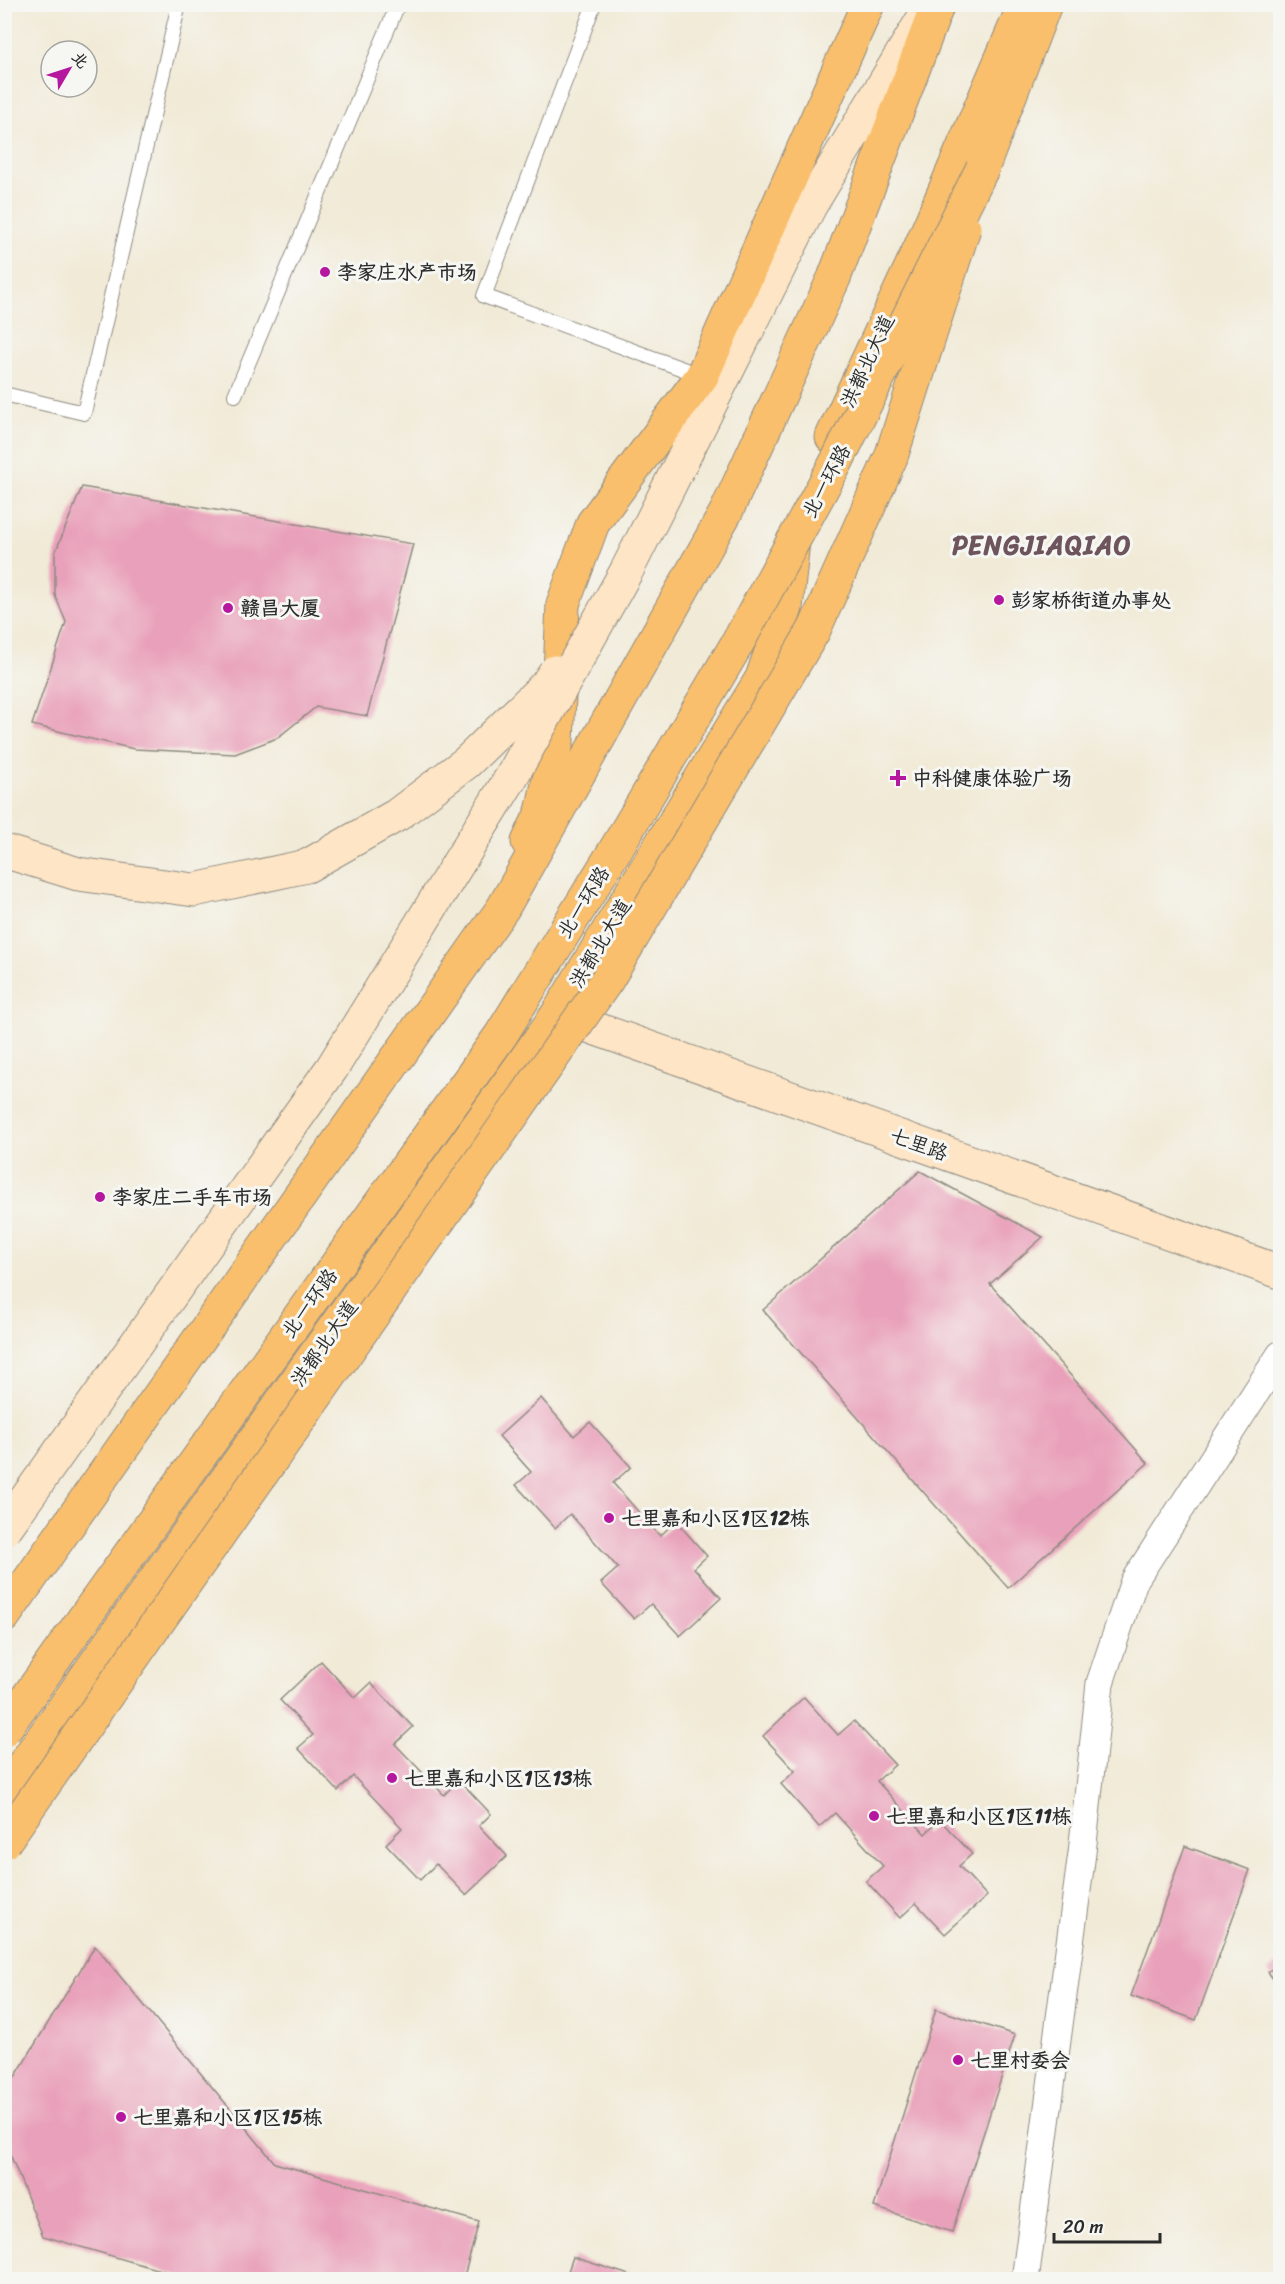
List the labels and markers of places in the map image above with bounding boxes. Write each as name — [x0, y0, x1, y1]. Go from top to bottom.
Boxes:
place label: 李家庄水产市场 — [337, 255, 477, 290]
marker: 李家庄水产市场 — [318, 265, 332, 279]
place label: 彭家桥街道办事处 — [1011, 583, 1171, 618]
place label: 赣昌大厦 — [240, 591, 320, 626]
marker: 彭家桥街道办事处 — [992, 593, 1006, 607]
marker: 赣昌大厦 — [221, 601, 235, 615]
place label: 中科健康体验广场 — [912, 761, 1072, 796]
marker: 中科健康体验广场 — [889, 769, 907, 787]
place label: 李家庄二手车市场 — [112, 1180, 272, 1215]
marker: 李家庄二手车市场 — [93, 1190, 107, 1204]
place label: 七里嘉和小区1区12栋 — [621, 1501, 810, 1536]
marker: 七里嘉和小区1区12栋 — [602, 1511, 616, 1525]
place label: 七里嘉和小区1区13栋 — [404, 1761, 592, 1796]
marker: 七里嘉和小区1区13栋 — [385, 1771, 399, 1785]
place label: 七里嘉和小区1区11栋 — [886, 1799, 1072, 1834]
marker: 七里嘉和小区1区11栋 — [867, 1809, 881, 1823]
place label: 七里村委会 — [970, 2043, 1070, 2078]
marker: 七里村委会 — [951, 2053, 965, 2067]
place label: 七里嘉和小区1区15栋 — [133, 2100, 322, 2135]
marker: 七里嘉和小区1区15栋 — [114, 2110, 128, 2124]

